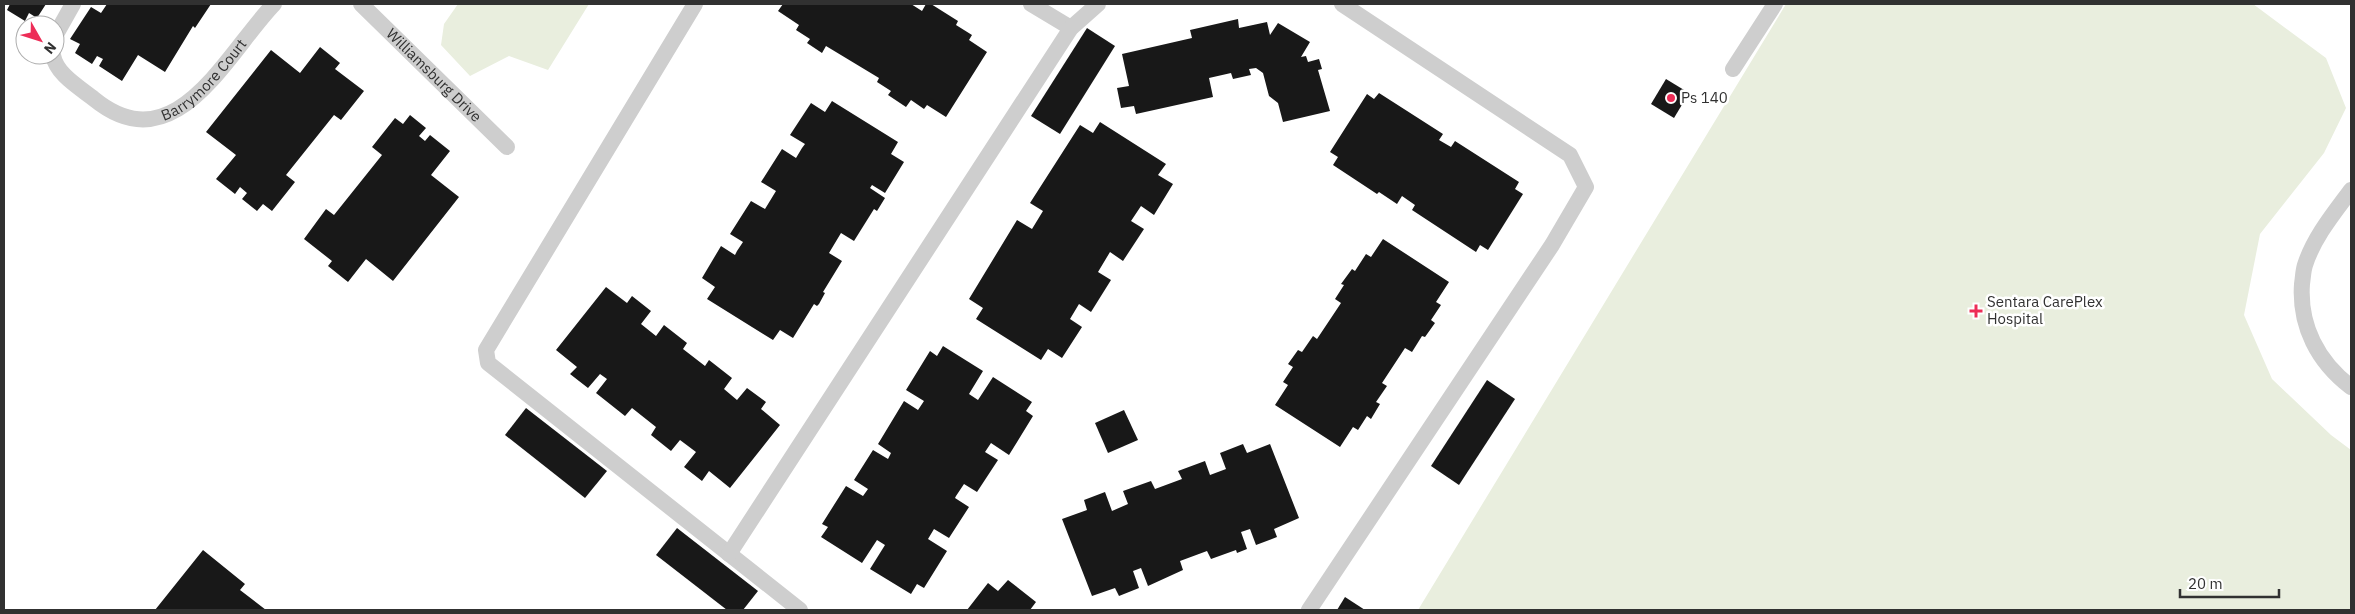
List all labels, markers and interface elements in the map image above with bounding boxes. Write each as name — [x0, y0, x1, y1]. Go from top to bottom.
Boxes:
north arrow — [15, 15, 65, 65]
street label: Williamsburg Drive — [382, 24, 486, 126]
street label: Barrymore Court — [158, 35, 251, 125]
text: N — [40, 39, 60, 58]
place label: Ps 140 — [1681, 88, 1728, 107]
marker: Ps 140 — [1665, 92, 1677, 104]
place label: Sentara CarePlex Hospital — [1987, 292, 2103, 328]
marker: Sentara CarePlex Hospital — [1969, 304, 1983, 318]
scale bar — [2180, 566, 2279, 598]
text: 20 m — [2188, 574, 2223, 593]

